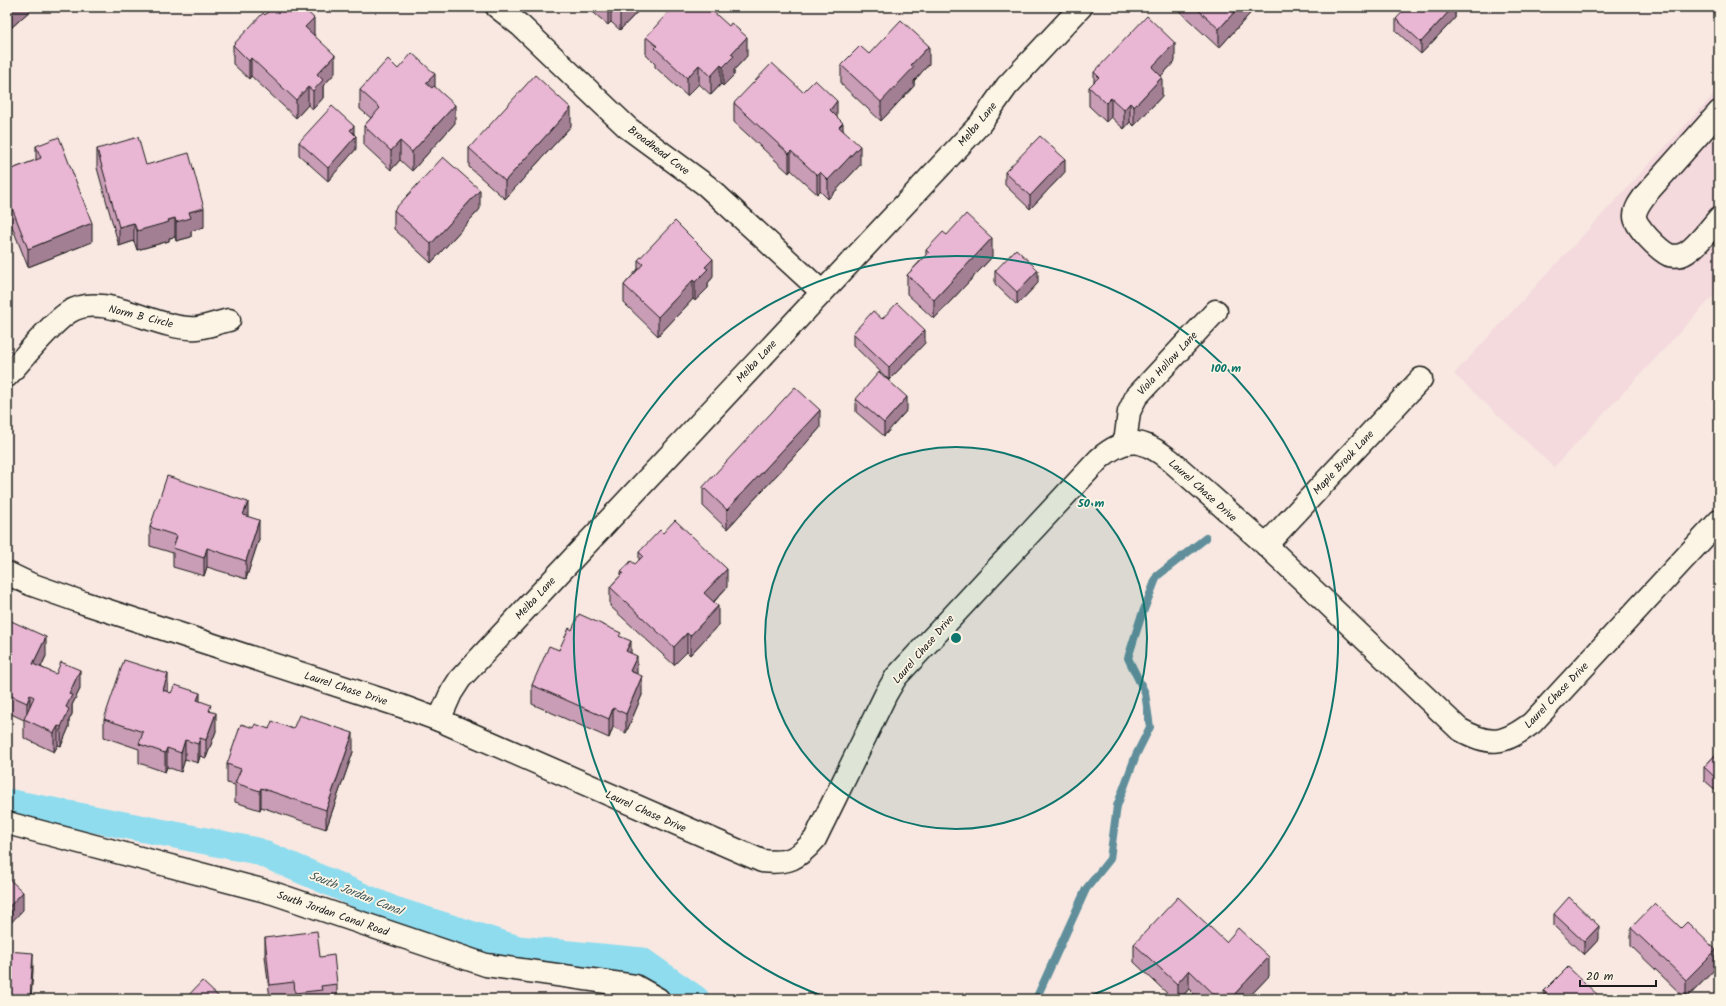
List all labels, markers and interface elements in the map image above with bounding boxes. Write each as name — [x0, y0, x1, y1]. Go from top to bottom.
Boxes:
street label: Melba Lane — [954, 98, 1002, 151]
street label: Broadhead Cove — [624, 122, 693, 180]
street label: Norm B Circle — [107, 300, 175, 334]
street label: Viola Hollow Lane — [1133, 327, 1202, 400]
street label: Melba Lane — [732, 336, 782, 387]
text: 100 m — [1211, 359, 1241, 378]
street label: Maple Brook Lane — [1309, 426, 1379, 499]
street label: Laurel Chase Drive — [1164, 455, 1241, 526]
text: 50 m — [1077, 494, 1105, 513]
street label: Melba Lane — [511, 573, 561, 624]
street label: Laurel Chase Drive — [888, 611, 959, 688]
centre of rings — [949, 631, 963, 645]
street label: Laurel Chase Drive — [1520, 658, 1593, 733]
street label: Laurel Chase Drive — [302, 667, 390, 711]
street label: Laurel Chase Drive — [602, 786, 689, 838]
water label: South Jordan Canal — [306, 866, 407, 922]
street label: South Jordan Canal Road — [274, 886, 392, 942]
scale bar — [1580, 962, 1656, 988]
text: 20 m — [1586, 967, 1614, 986]

